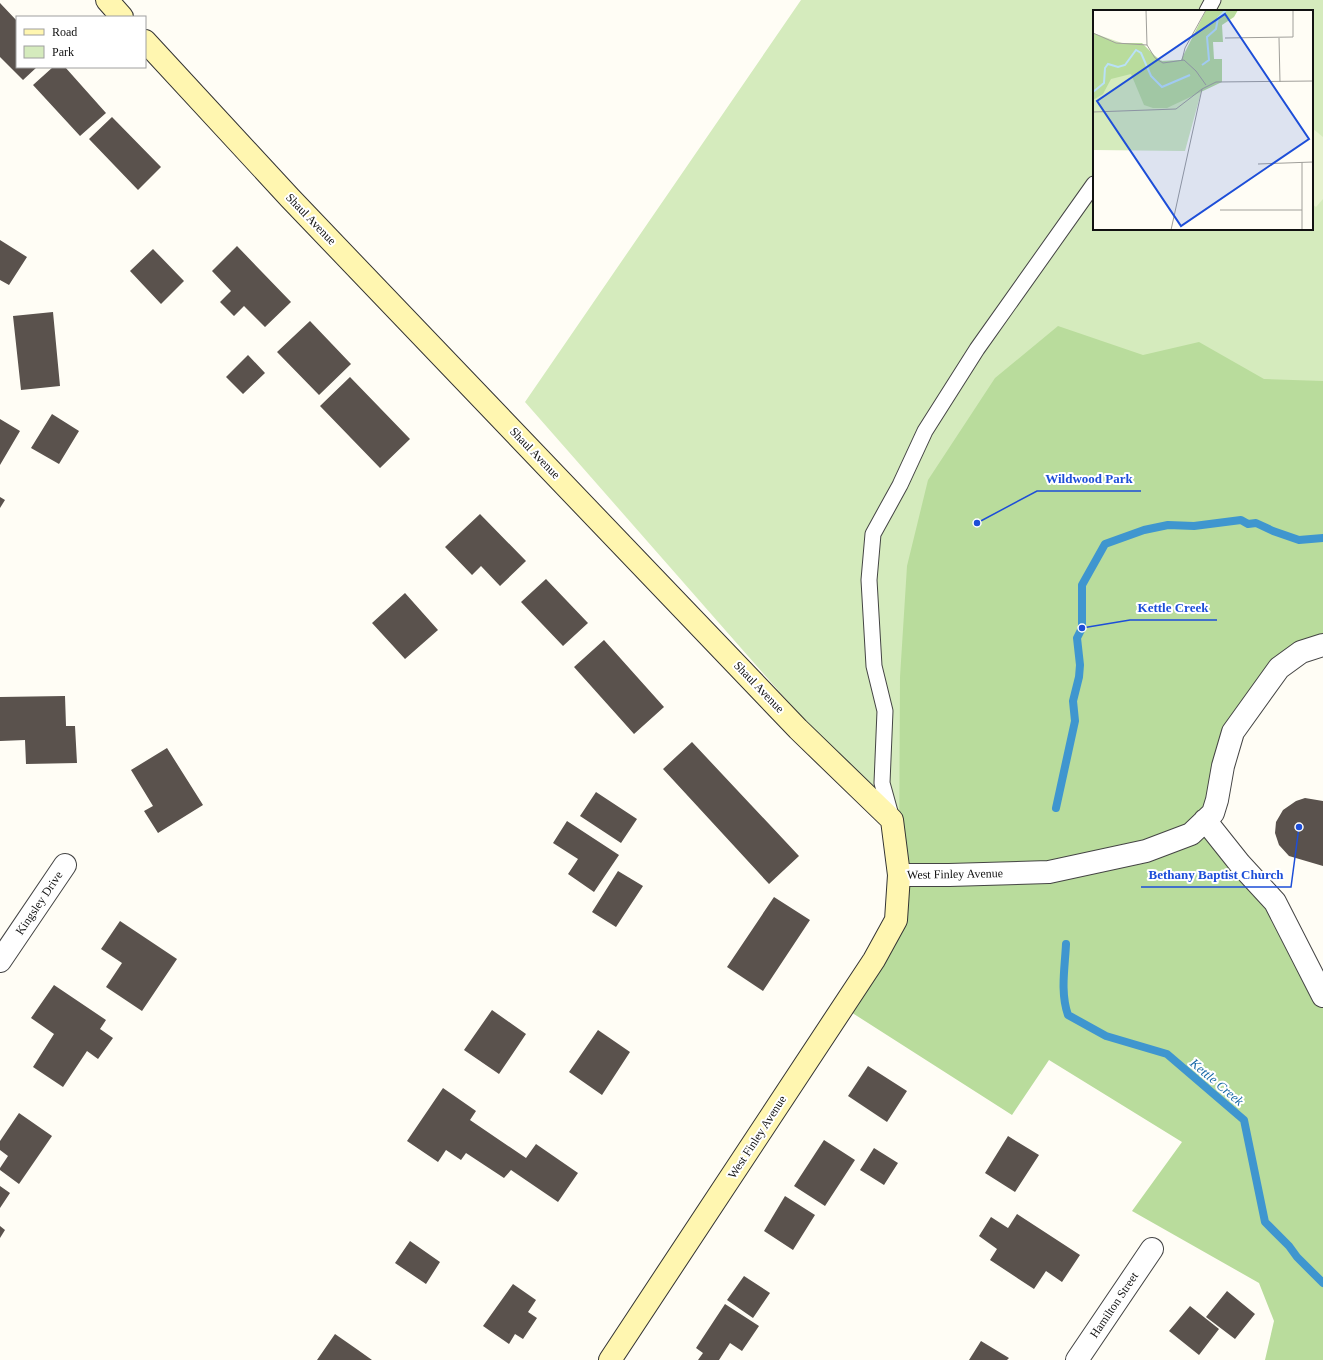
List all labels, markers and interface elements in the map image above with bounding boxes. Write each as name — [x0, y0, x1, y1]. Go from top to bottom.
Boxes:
inset map — [1093, 10, 1313, 230]
legend — [16, 16, 146, 68]
text: Road — [52, 25, 77, 39]
text: Park — [52, 45, 74, 59]
street label: Shaul Avenue — [283, 190, 339, 248]
street label: Shaul Avenue — [507, 424, 563, 482]
callout: Wildwood Park — [1037, 466, 1141, 491]
text: Wildwood Park — [1045, 471, 1134, 486]
callout: Kettle Creek — [1130, 595, 1217, 620]
text: Kettle Creek — [1138, 600, 1209, 615]
street label: Shaul Avenue — [731, 658, 787, 716]
callout: Bethany Baptist Church — [1141, 862, 1291, 887]
street label: West Finley Avenue — [907, 866, 1003, 882]
text: Bethany Baptist Church — [1149, 867, 1284, 882]
street label: Kingsley Drive — [13, 869, 65, 937]
water label: Kettle Creek — [1187, 1055, 1247, 1109]
street label: West Finley Avenue — [725, 1093, 789, 1181]
street label: Hamilton Street — [1087, 1269, 1142, 1341]

